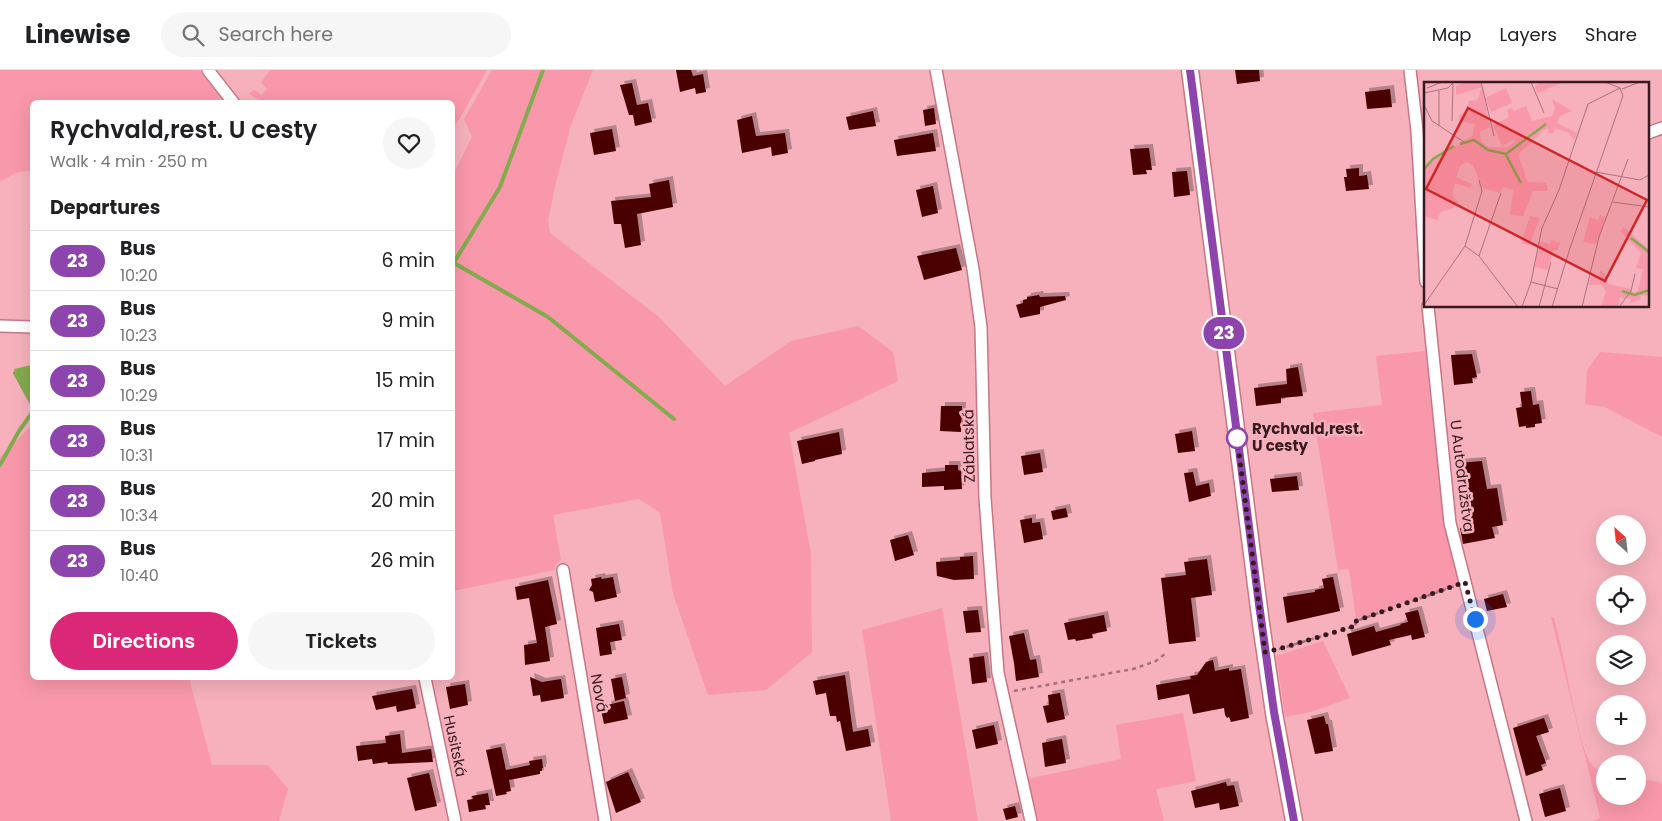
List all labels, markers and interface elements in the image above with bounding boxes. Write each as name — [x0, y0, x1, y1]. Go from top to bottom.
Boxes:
search box — [161, 12, 511, 57]
text: Linewise — [25, 18, 131, 51]
icon: search — [179, 21, 207, 49]
text: Search here — [219, 21, 333, 48]
text: Map — [1432, 22, 1472, 47]
text: Layers — [1500, 22, 1557, 47]
text: Share — [1585, 22, 1637, 47]
inset map — [1424, 82, 1650, 308]
text: Rychvald,rest. U cesty — [50, 113, 317, 146]
button: heart — [383, 117, 435, 169]
text: Walk · 4 min · 250 m — [50, 150, 208, 173]
text: Departures — [50, 194, 160, 221]
text: Bus — [120, 235, 156, 262]
text: 6 min — [381, 247, 435, 274]
text: 23 — [67, 248, 88, 273]
text: 10:20 — [120, 264, 158, 287]
text: Bus — [120, 295, 156, 322]
text: 9 min — [382, 307, 435, 334]
text: 23 — [67, 308, 88, 333]
line badge: 23 — [1202, 317, 1246, 349]
text: 23 — [1213, 320, 1235, 345]
text: 10:23 — [120, 324, 157, 347]
text: Bus — [120, 355, 156, 382]
text: 15 min — [376, 367, 435, 394]
text: 23 — [67, 368, 88, 393]
text: 10:29 — [120, 384, 158, 407]
street label: Záblatská — [957, 409, 980, 483]
text: Bus — [120, 415, 156, 442]
place label: Rychvald,rest. U cesty — [1252, 418, 1363, 456]
street label: U Autodružstva — [1445, 419, 1480, 533]
text: 17 min — [377, 427, 435, 454]
marker: Rychvald,rest. U cesty — [1226, 427, 1248, 449]
text: 23 — [67, 428, 88, 453]
text: 10:31 — [120, 444, 153, 467]
text: Bus — [120, 475, 156, 502]
text: 20 min — [371, 487, 435, 514]
text: 23 — [67, 488, 88, 513]
text: 10:34 — [120, 504, 158, 527]
north arrow — [1596, 515, 1646, 565]
map controls — [1596, 515, 1646, 805]
text: Bus — [120, 535, 156, 562]
text: 26 min — [371, 547, 435, 574]
text: 23 — [67, 548, 88, 573]
text: 10:40 — [120, 564, 159, 587]
button: locate — [1596, 575, 1646, 625]
your location — [1463, 607, 1488, 632]
button: Directions — [50, 612, 238, 670]
button: Tickets — [248, 612, 435, 670]
button: layers — [1596, 635, 1646, 685]
street label: Nová — [586, 672, 613, 714]
button: + — [1596, 695, 1646, 745]
street label: Husitská — [439, 713, 472, 779]
button: − — [1596, 755, 1646, 805]

